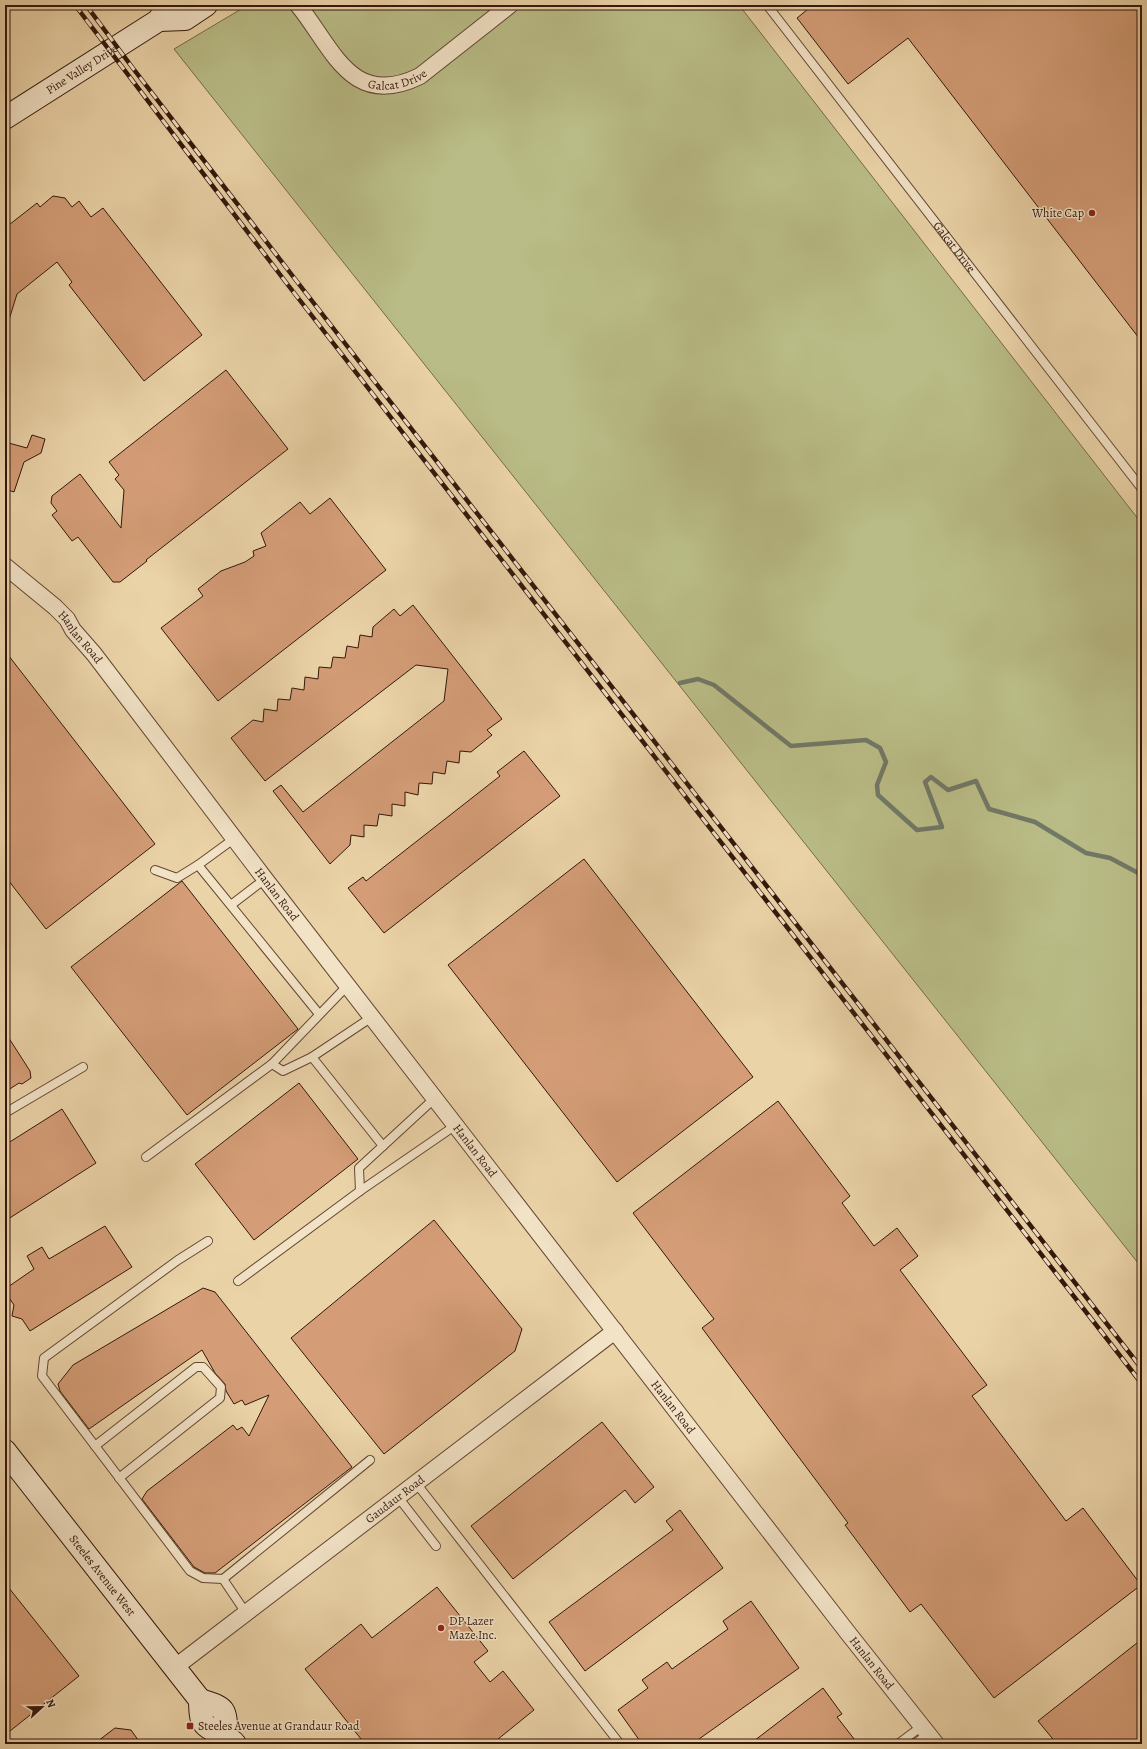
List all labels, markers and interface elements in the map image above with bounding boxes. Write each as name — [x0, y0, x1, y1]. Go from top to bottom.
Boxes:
street label: Pine Valley Drive — [43, 40, 121, 98]
street label: Galcat Drive — [366, 66, 430, 94]
place label: White Cap — [1031, 205, 1084, 221]
marker: White Cap — [1087, 208, 1097, 218]
street label: Galcat Drive — [930, 218, 979, 276]
street label: Hanlan Road — [55, 607, 107, 667]
street label: Hanlan Road — [251, 864, 303, 925]
street label: Hanlan Road — [449, 1121, 501, 1181]
street label: Hanlan Road — [647, 1377, 699, 1437]
street label: Gaudaur Road — [362, 1471, 428, 1527]
street label: Steeles Avenue West — [65, 1531, 139, 1619]
place label: DP Lazer Maze Inc. — [449, 1613, 497, 1643]
marker: DP Lazer Maze Inc. — [436, 1623, 446, 1633]
street label: Hanlan Road — [846, 1633, 898, 1693]
north arrow — [22, 1687, 62, 1727]
text: N — [42, 1697, 59, 1710]
place label: Steeles Avenue at Grandaur Road — [198, 1718, 360, 1734]
marker: Steeles Avenue at Grandaur Road — [185, 1721, 195, 1731]

